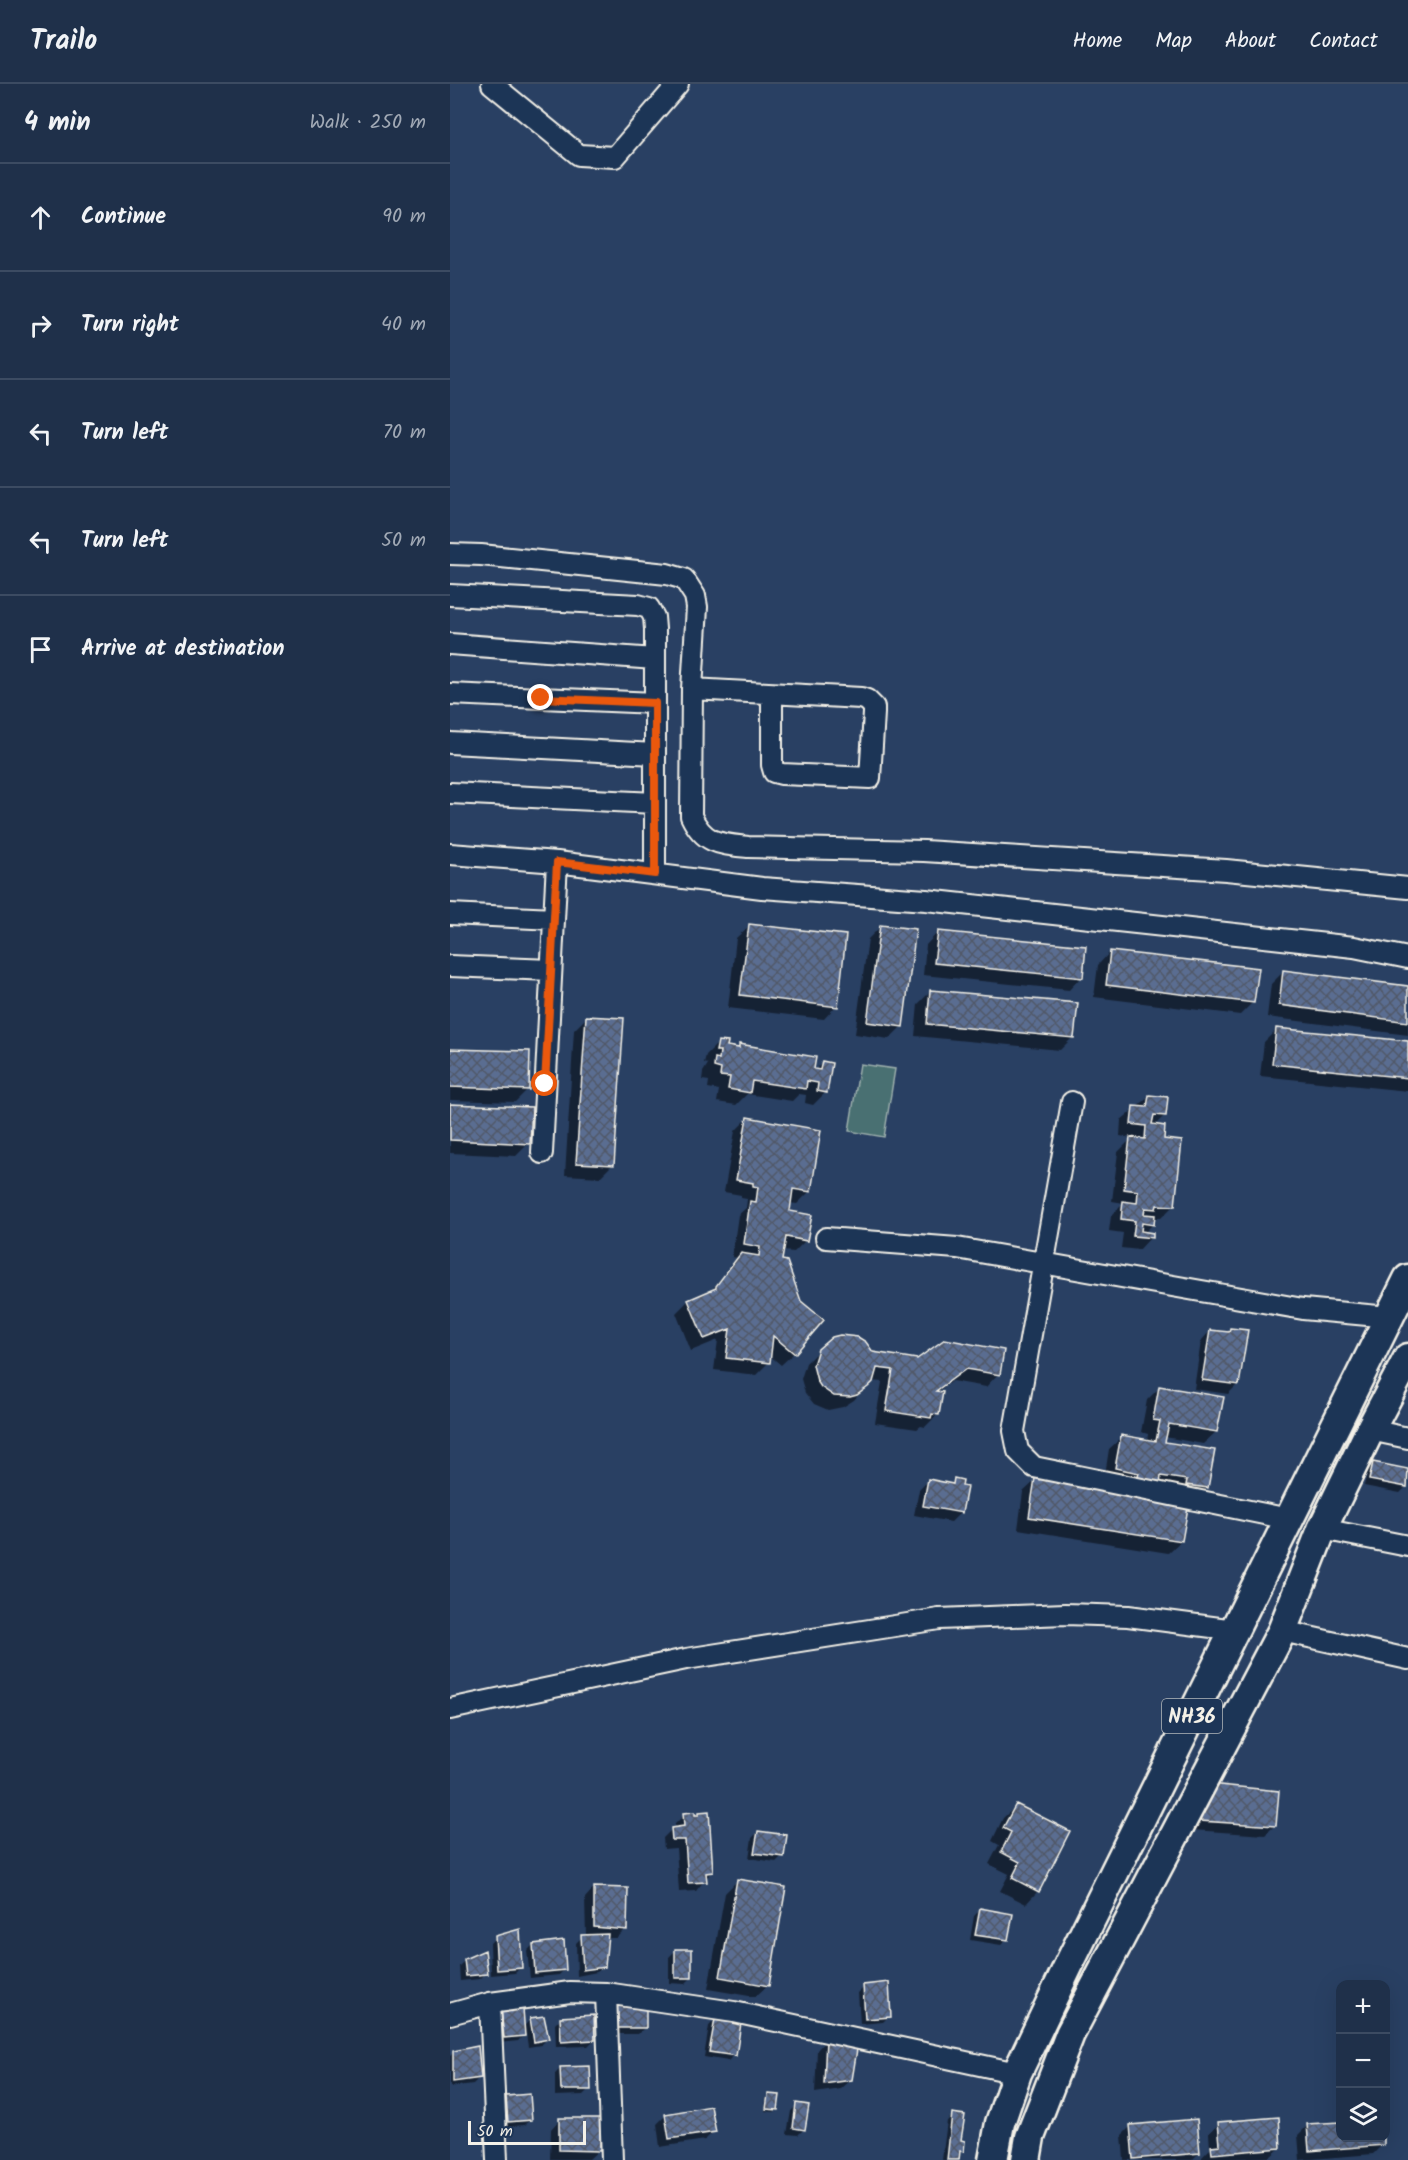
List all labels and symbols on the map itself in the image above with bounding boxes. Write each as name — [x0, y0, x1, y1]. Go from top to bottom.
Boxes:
route end — [527, 684, 553, 710]
route start — [531, 1070, 557, 1096]
road number: NH36 — [1162, 1699, 1222, 1733]
scale bar — [468, 2118, 586, 2146]

